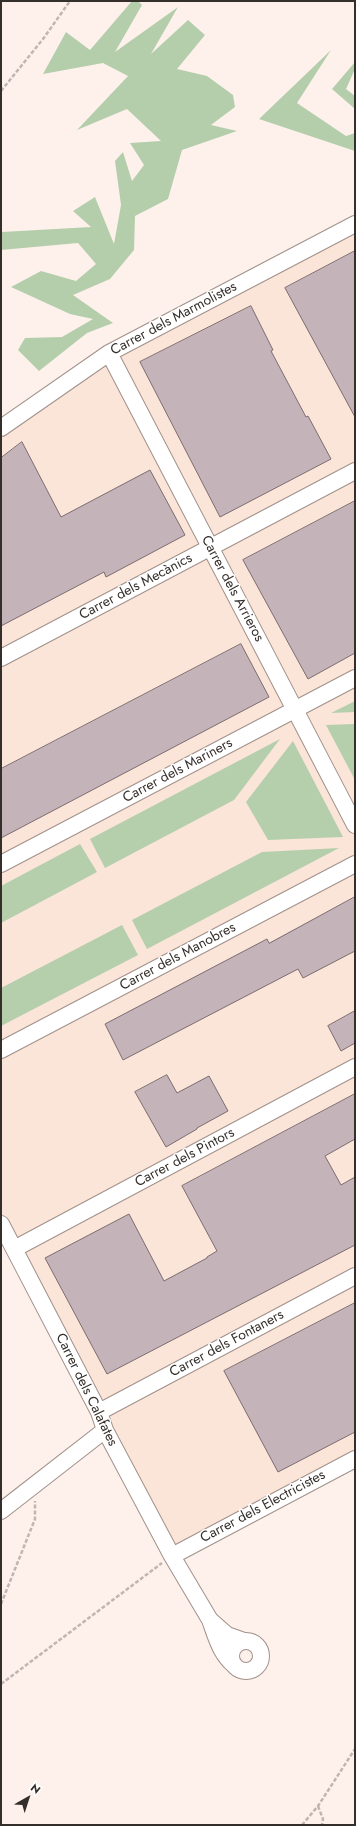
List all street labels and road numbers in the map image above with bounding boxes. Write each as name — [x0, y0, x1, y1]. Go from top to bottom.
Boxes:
street label: Carrer dels Marmolistes — [108, 279, 240, 359]
street label: Carrer dels Arrieros — [197, 533, 267, 645]
street label: Carrer dels Mecànics — [77, 550, 195, 624]
street label: Carrer dels Mariners — [120, 735, 236, 807]
street label: Carrer dels Manobres — [117, 919, 239, 995]
street label: Carrer dels Pintors — [132, 1125, 238, 1191]
street label: Carrer dels Fontaners — [167, 1307, 287, 1381]
street label: Carrer dels Calafates — [51, 1331, 121, 1449]
street label: Carrer dels Electricistes — [198, 1467, 328, 1547]

